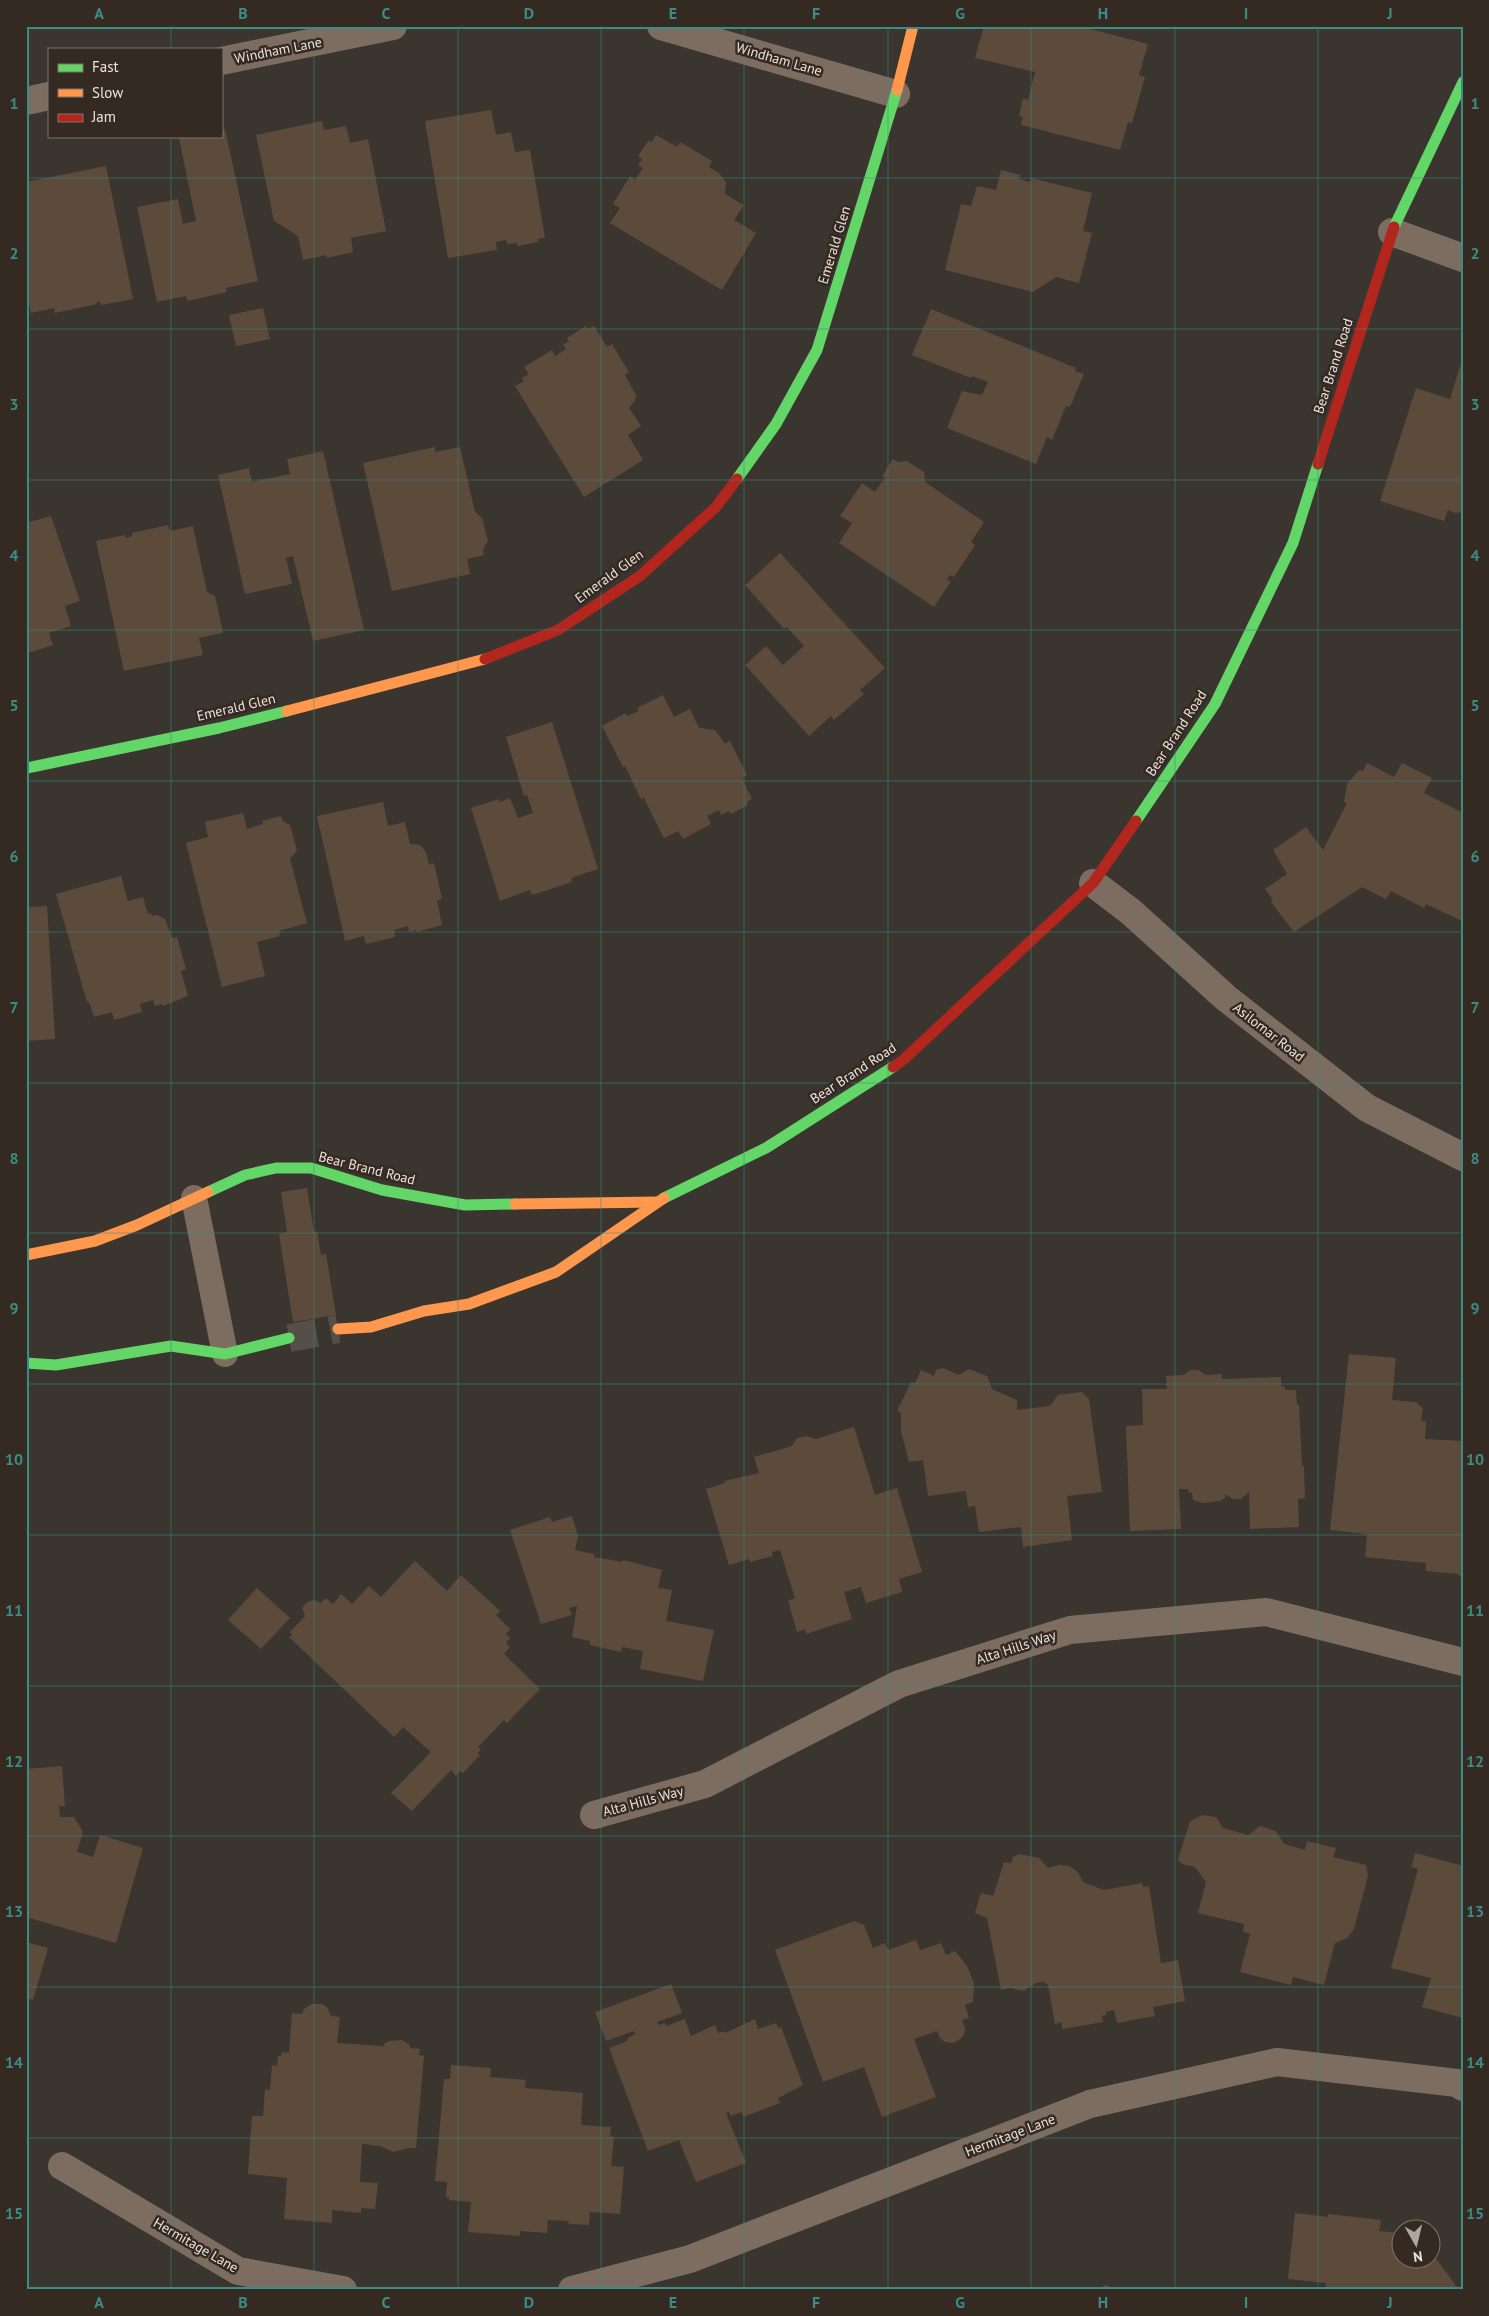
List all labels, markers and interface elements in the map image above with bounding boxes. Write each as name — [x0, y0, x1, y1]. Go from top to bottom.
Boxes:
text: A — [94, 3, 104, 23]
text: B — [238, 3, 248, 23]
text: C — [382, 3, 391, 23]
text: D — [524, 3, 534, 23]
text: E — [669, 3, 677, 23]
text: F — [812, 3, 820, 23]
text: G — [955, 3, 965, 23]
text: H — [1098, 3, 1108, 23]
text: I — [1244, 3, 1248, 23]
text: J — [1386, 3, 1393, 23]
street label: Windham Lane — [233, 33, 323, 67]
street label: Windham Lane — [734, 38, 824, 80]
legend — [48, 48, 222, 138]
text: Fast — [92, 57, 119, 76]
text: Slow — [92, 83, 123, 102]
text: 1 — [9, 93, 19, 113]
text: 1 — [1470, 93, 1480, 113]
text: Jam — [91, 107, 116, 126]
street label: Emerald Glen — [814, 204, 854, 286]
text: 2 — [9, 243, 19, 263]
text: 2 — [1470, 243, 1480, 263]
street label: Bear Brand Road — [1309, 316, 1357, 416]
text: 3 — [9, 394, 19, 414]
text: 3 — [1470, 394, 1480, 414]
text: 4 — [9, 545, 19, 565]
street label: Emerald Glen — [571, 545, 647, 607]
text: 4 — [1470, 545, 1480, 565]
street label: Bear Brand Road — [1141, 687, 1211, 779]
street label: Emerald Glen — [195, 689, 277, 725]
text: 5 — [9, 695, 19, 715]
text: 5 — [1470, 695, 1480, 715]
text: 6 — [9, 846, 19, 866]
text: 6 — [1470, 846, 1480, 866]
text: 7 — [9, 997, 19, 1017]
text: 7 — [1470, 997, 1480, 1017]
street label: Asilomar Road — [1230, 998, 1308, 1066]
street label: Bear Brand Road — [807, 1038, 899, 1108]
street label: Bear Brand Road — [317, 1147, 417, 1189]
text: 8 — [9, 1148, 19, 1168]
text: 8 — [1470, 1148, 1480, 1168]
text: 9 — [9, 1298, 19, 1318]
text: 9 — [1470, 1298, 1480, 1318]
text: 10 — [5, 1449, 23, 1469]
text: 10 — [1466, 1449, 1484, 1469]
text: 11 — [5, 1600, 23, 1620]
text: 11 — [1466, 1600, 1484, 1620]
street label: Alta Hills Way — [974, 1625, 1059, 1668]
text: 12 — [5, 1751, 23, 1771]
text: 12 — [1466, 1751, 1484, 1771]
street label: Alta Hills Way — [601, 1781, 686, 1820]
text: 13 — [5, 1901, 23, 1921]
text: 13 — [1466, 1901, 1484, 1921]
text: 14 — [5, 2052, 23, 2072]
text: 14 — [1466, 2052, 1484, 2072]
street label: Hermitage Lane — [962, 2110, 1058, 2160]
text: 15 — [5, 2203, 23, 2223]
text: 15 — [1466, 2203, 1484, 2223]
street label: Hermitage Lane — [150, 2213, 242, 2277]
north arrow — [1392, 2218, 1442, 2268]
text: N — [1412, 2247, 1424, 2266]
text: A — [94, 2292, 104, 2312]
text: B — [238, 2292, 248, 2312]
text: C — [382, 2292, 391, 2312]
text: D — [524, 2292, 534, 2312]
text: E — [669, 2292, 677, 2312]
text: F — [812, 2292, 820, 2312]
text: G — [955, 2292, 965, 2312]
text: H — [1098, 2292, 1108, 2312]
text: I — [1244, 2292, 1248, 2312]
text: J — [1386, 2292, 1393, 2312]

